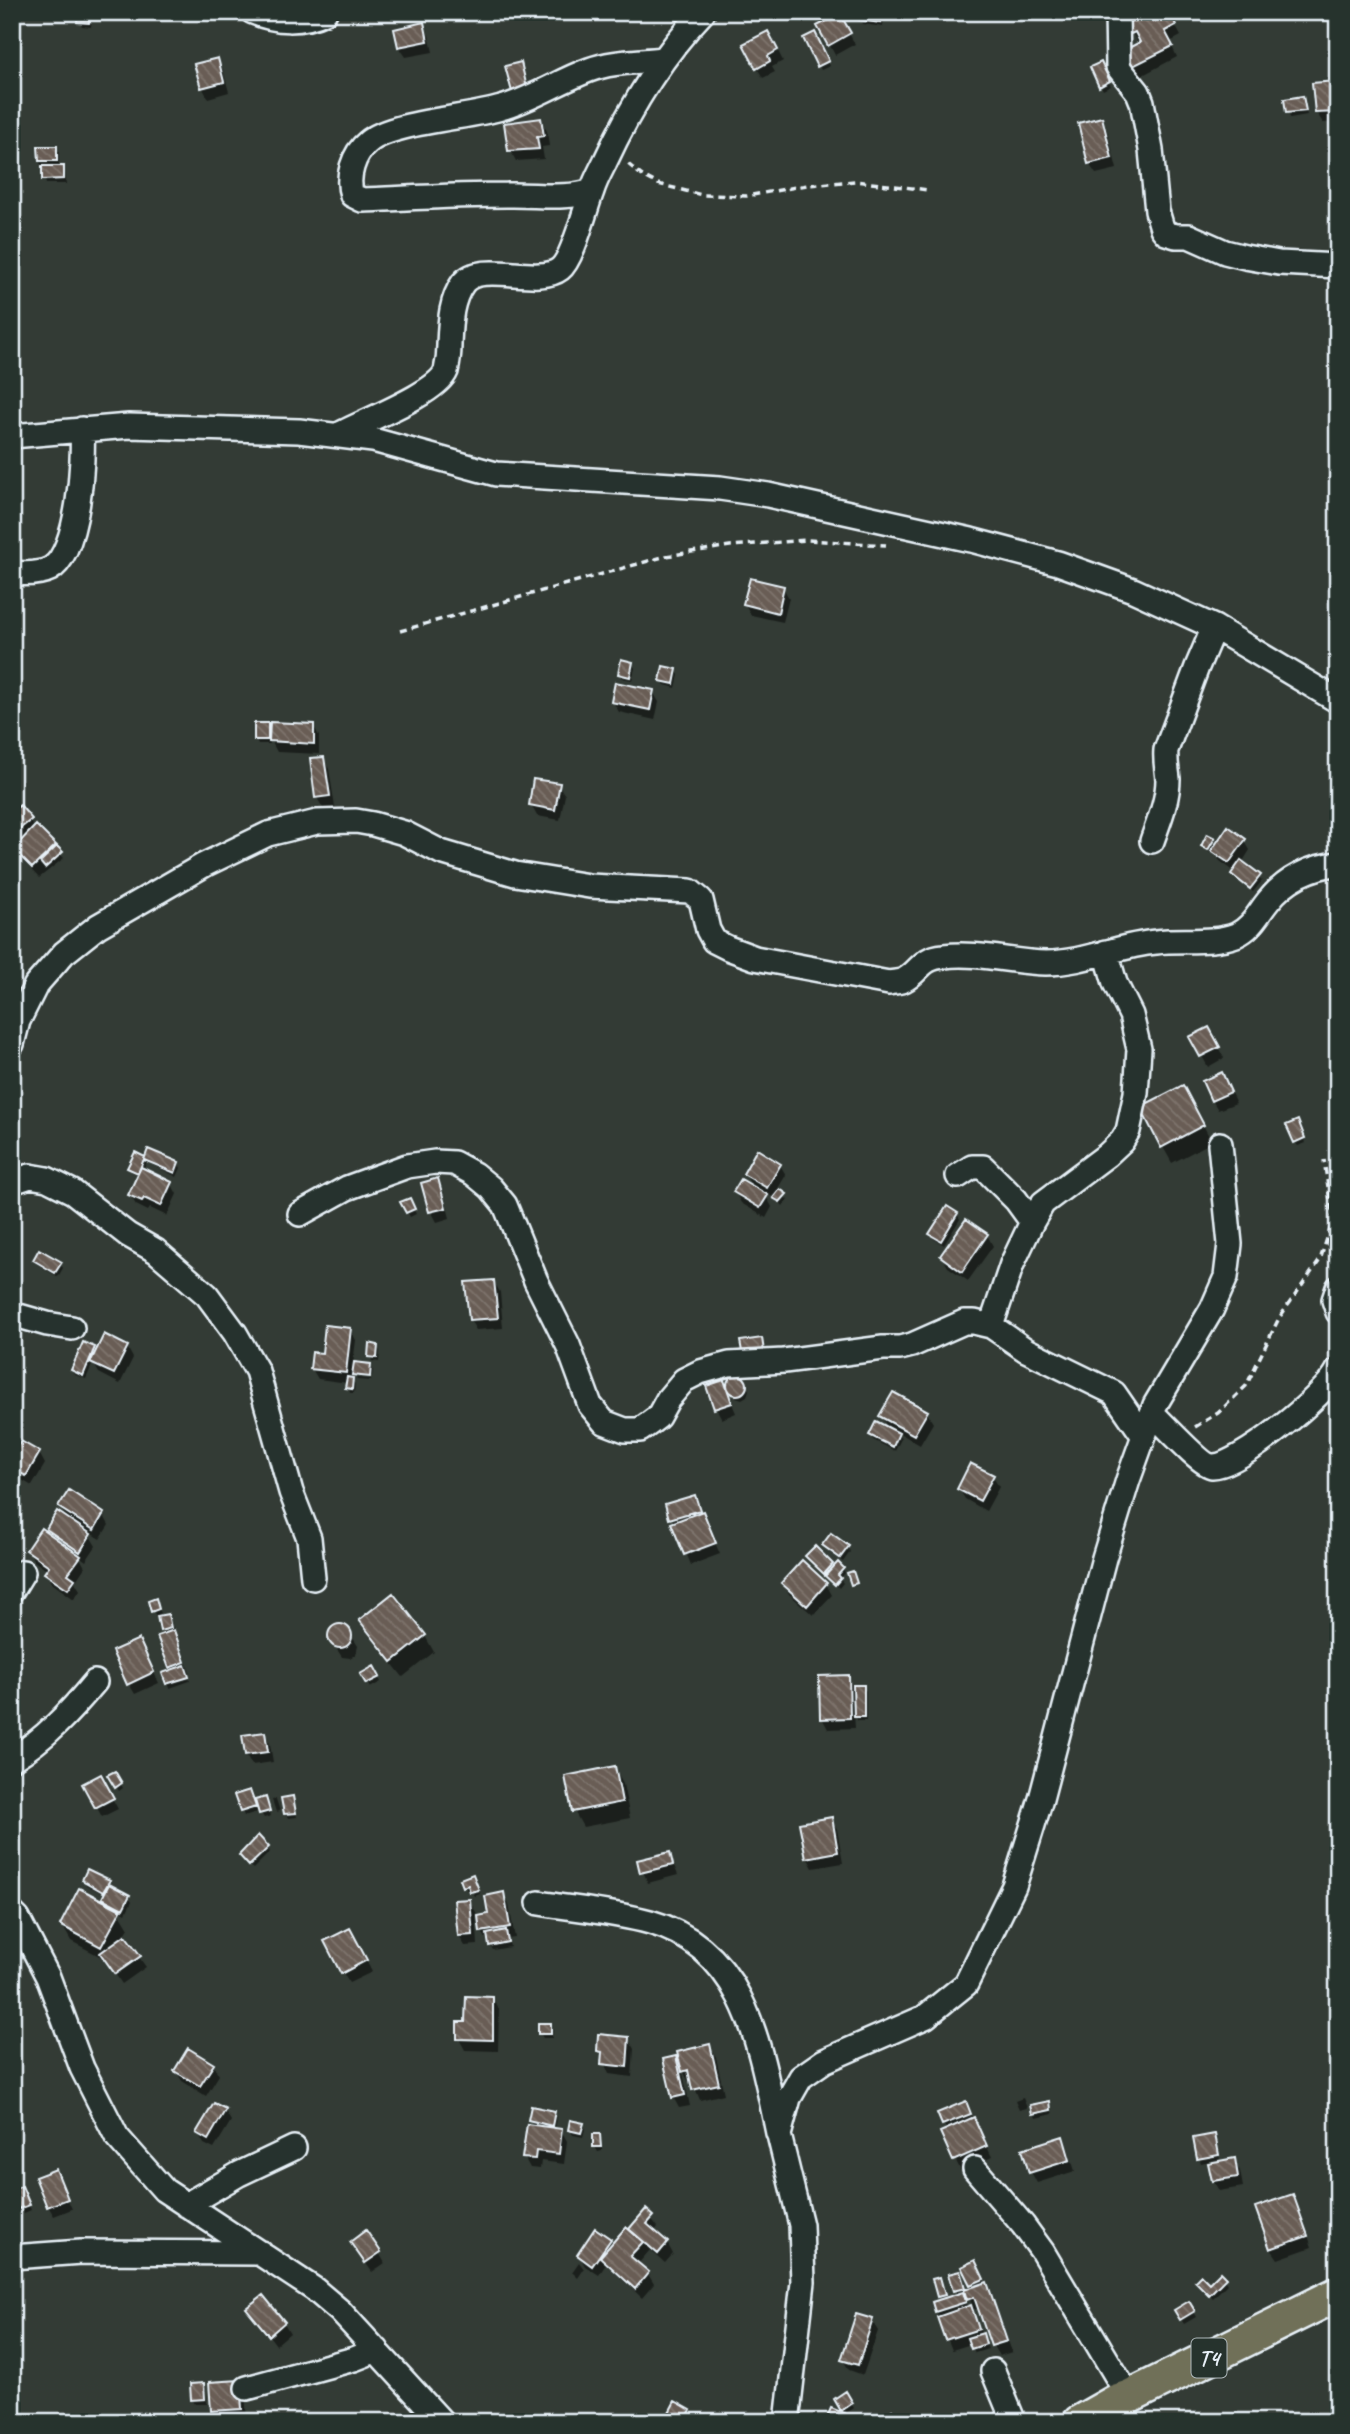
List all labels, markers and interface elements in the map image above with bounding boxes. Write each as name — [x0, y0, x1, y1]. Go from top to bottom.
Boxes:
road number: T4 — [1192, 2338, 1226, 2378]

